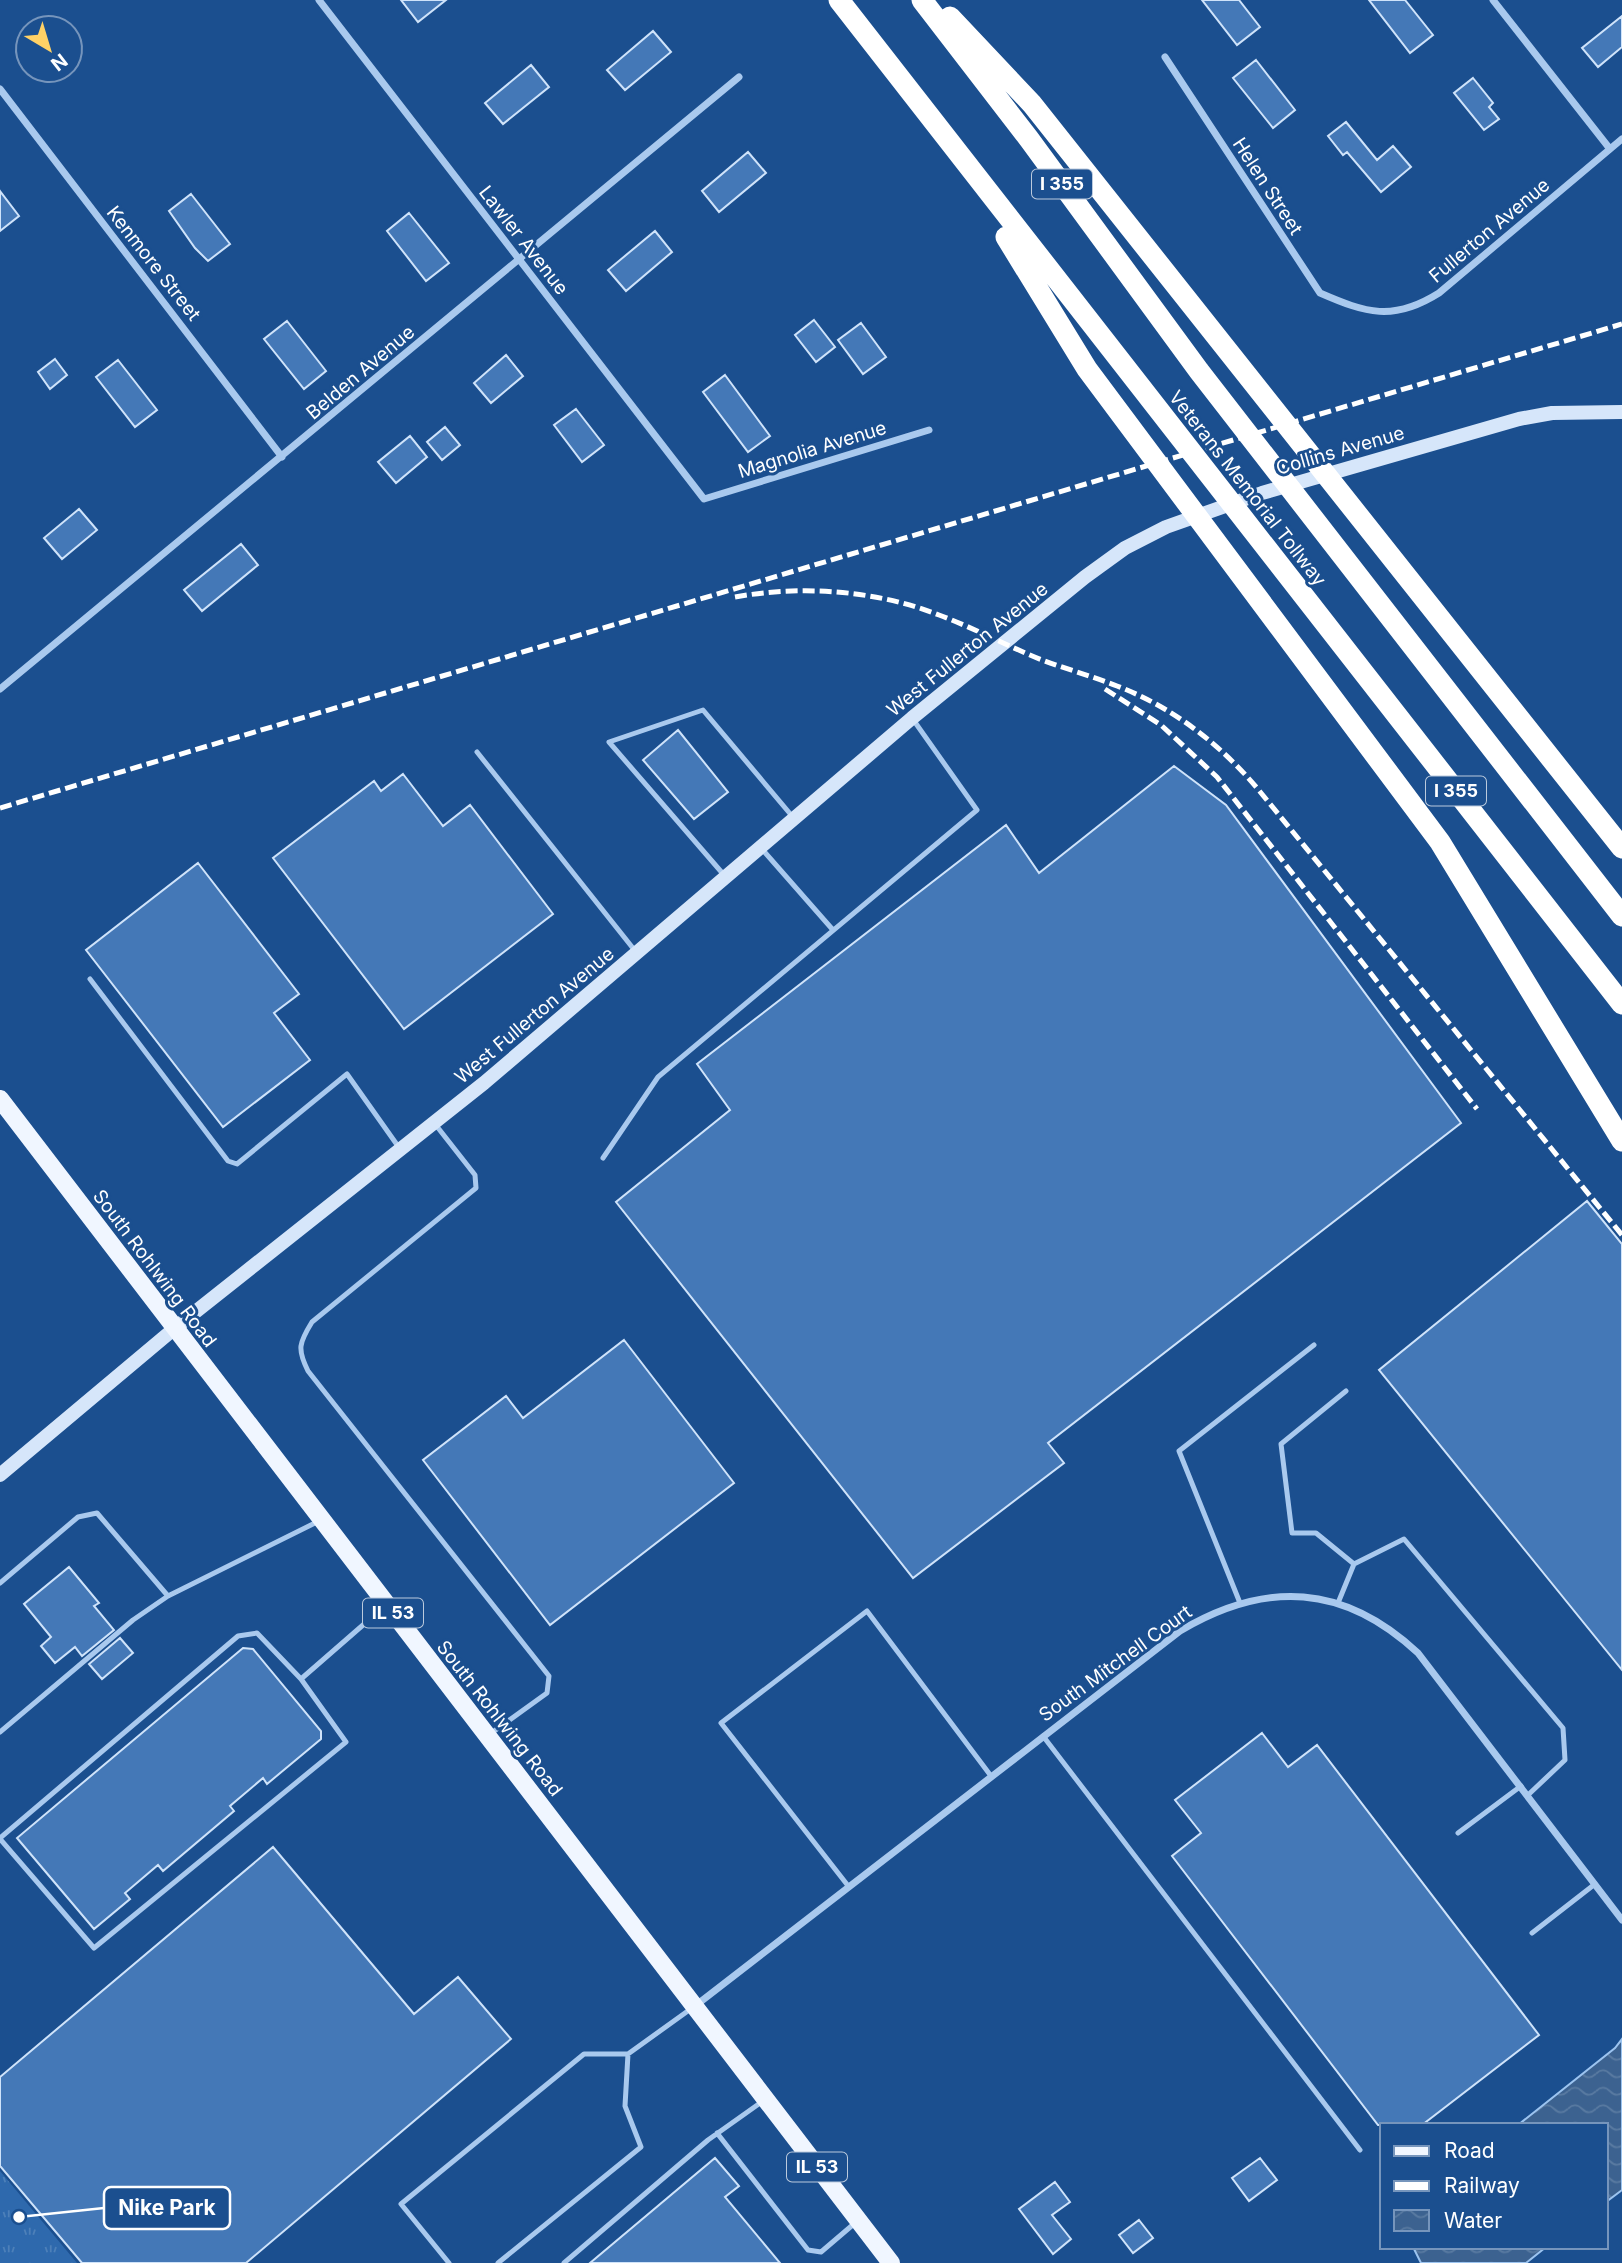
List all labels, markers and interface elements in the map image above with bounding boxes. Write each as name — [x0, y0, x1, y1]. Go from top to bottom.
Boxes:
north arrow — [14, 14, 84, 84]
text: N — [46, 48, 72, 76]
street label: Helen Street — [1228, 133, 1307, 239]
road number: I 355 — [1032, 169, 1092, 198]
street label: Fullerton Avenue — [1424, 173, 1554, 287]
street label: Lawler Avenue — [474, 181, 573, 299]
street label: Kenmore Street — [102, 201, 206, 325]
street label: Belden Avenue — [302, 320, 419, 424]
street label: Veterans Memorial Tollway — [1164, 386, 1331, 591]
street label: Magnolia Avenue — [735, 416, 889, 483]
street label: Collins Avenue — [1273, 421, 1407, 480]
street label: West Fullerton Avenue — [882, 577, 1053, 721]
road number: I 355 — [1426, 776, 1486, 806]
street label: West Fullerton Avenue — [450, 942, 619, 1089]
street label: South Rohlwing Road — [88, 1185, 221, 1351]
road number: IL 53 — [363, 1598, 423, 1628]
street label: South Mitchell Court — [1034, 1600, 1196, 1727]
street label: South Rohlwing Road — [432, 1636, 567, 1801]
legend — [1380, 2123, 1608, 2249]
text: Road — [1444, 2138, 1495, 2163]
road number: IL 53 — [787, 2152, 847, 2182]
text: Railway — [1444, 2173, 1520, 2198]
callout: Nike Park — [104, 2187, 230, 2229]
text: Nike Park — [118, 2195, 217, 2220]
text: Water — [1444, 2208, 1502, 2233]

